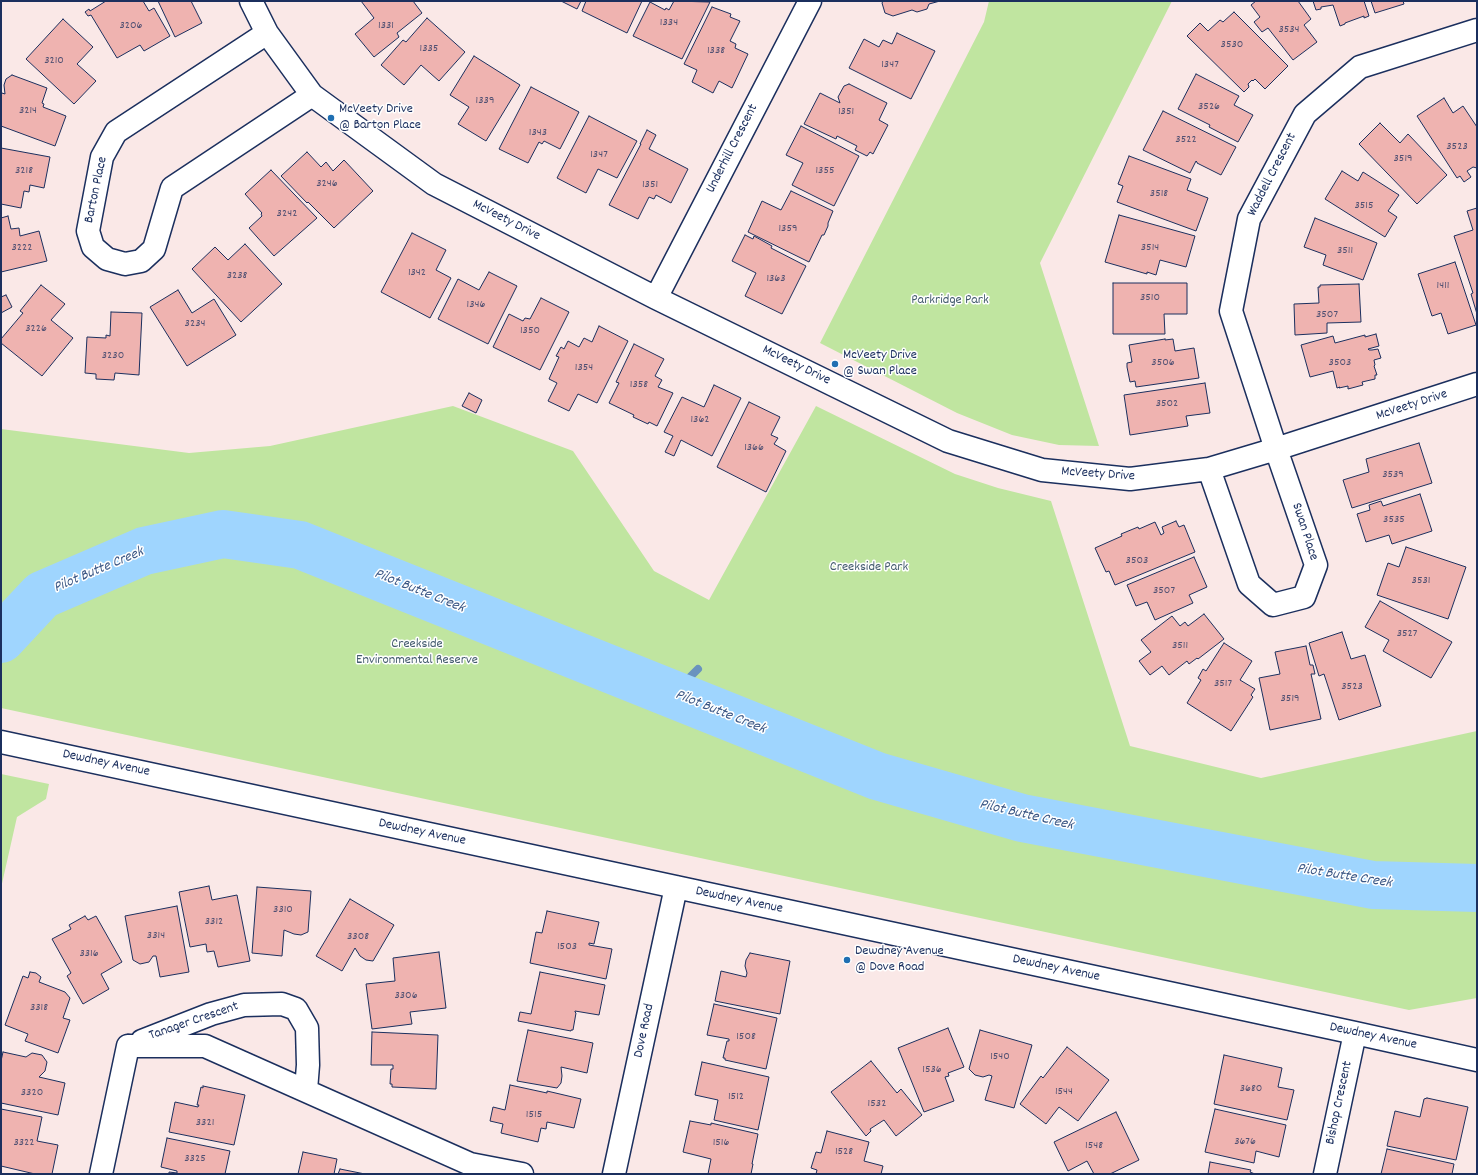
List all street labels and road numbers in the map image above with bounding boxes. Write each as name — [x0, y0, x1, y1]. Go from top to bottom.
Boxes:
street label: Underhill Crescent — [703, 102, 763, 196]
street label: Waddell Crescent — [1245, 130, 1301, 220]
street label: Barton Place — [82, 155, 112, 225]
street label: McVeety Drive — [469, 197, 543, 245]
street label: McVeety Drive — [759, 342, 833, 390]
street label: McVeety Drive — [1374, 387, 1450, 425]
street label: McVeety Drive — [1061, 464, 1135, 486]
street label: Swan Place — [1287, 501, 1321, 563]
street label: Dewdney Avenue — [61, 747, 151, 781]
street label: Dewdney Avenue — [377, 816, 467, 850]
street label: Dewdney Avenue — [694, 884, 784, 918]
street label: Dewdney Avenue — [1011, 952, 1101, 986]
street label: Tanager Crescent — [147, 999, 241, 1045]
street label: Dove Road — [631, 1002, 659, 1060]
street label: Dewdney Avenue — [1328, 1020, 1418, 1054]
street label: Bishop Crescent — [1323, 1060, 1357, 1146]

